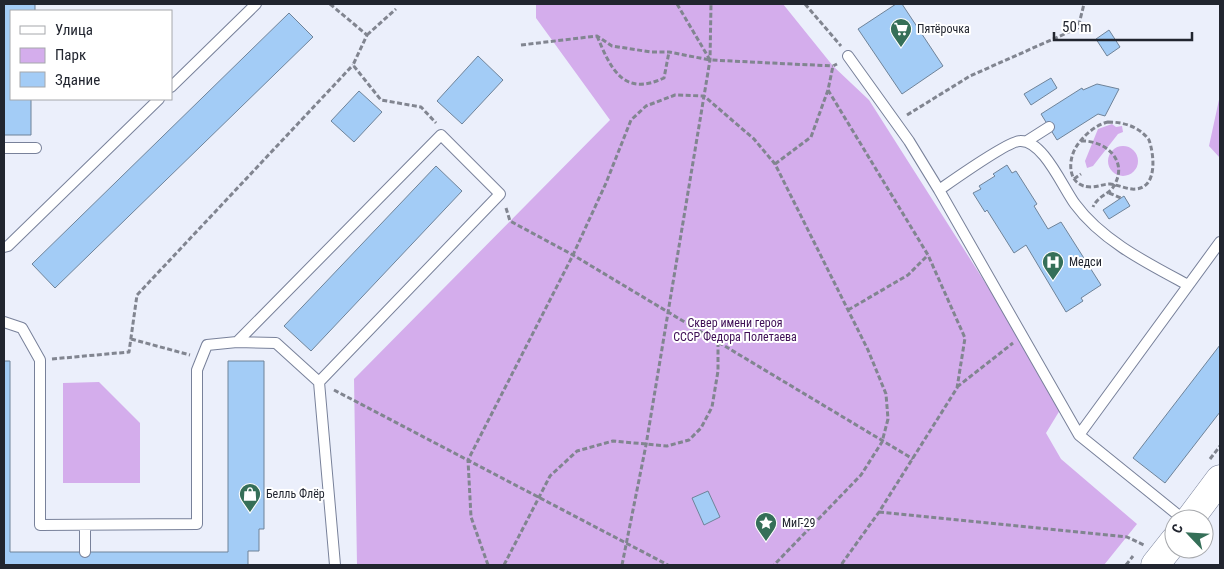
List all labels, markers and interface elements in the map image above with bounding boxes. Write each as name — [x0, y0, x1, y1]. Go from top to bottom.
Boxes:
legend — [10, 10, 172, 100]
scale bar — [1054, 10, 1192, 42]
supermarket icon: Пятёрочка — [889, 17, 913, 48]
text: 50 m — [1062, 18, 1092, 36]
text: Улица — [55, 21, 93, 39]
place label: Пятёрочка — [917, 22, 970, 36]
text: Парк — [55, 46, 86, 64]
text: Здание — [55, 71, 100, 89]
hospital icon: Медси — [1041, 250, 1065, 281]
place label: Медси — [1069, 255, 1102, 269]
park label: Сквер имени героя СССР Федора Полетаева — [673, 316, 797, 344]
shop icon: Белль Флёр — [238, 482, 262, 513]
place label: Белль Флёр — [266, 487, 325, 501]
north arrow — [1164, 509, 1214, 559]
place icon: МиГ-29 — [754, 511, 778, 542]
place label: МиГ-29 — [782, 516, 816, 530]
text: С — [1168, 521, 1186, 536]

